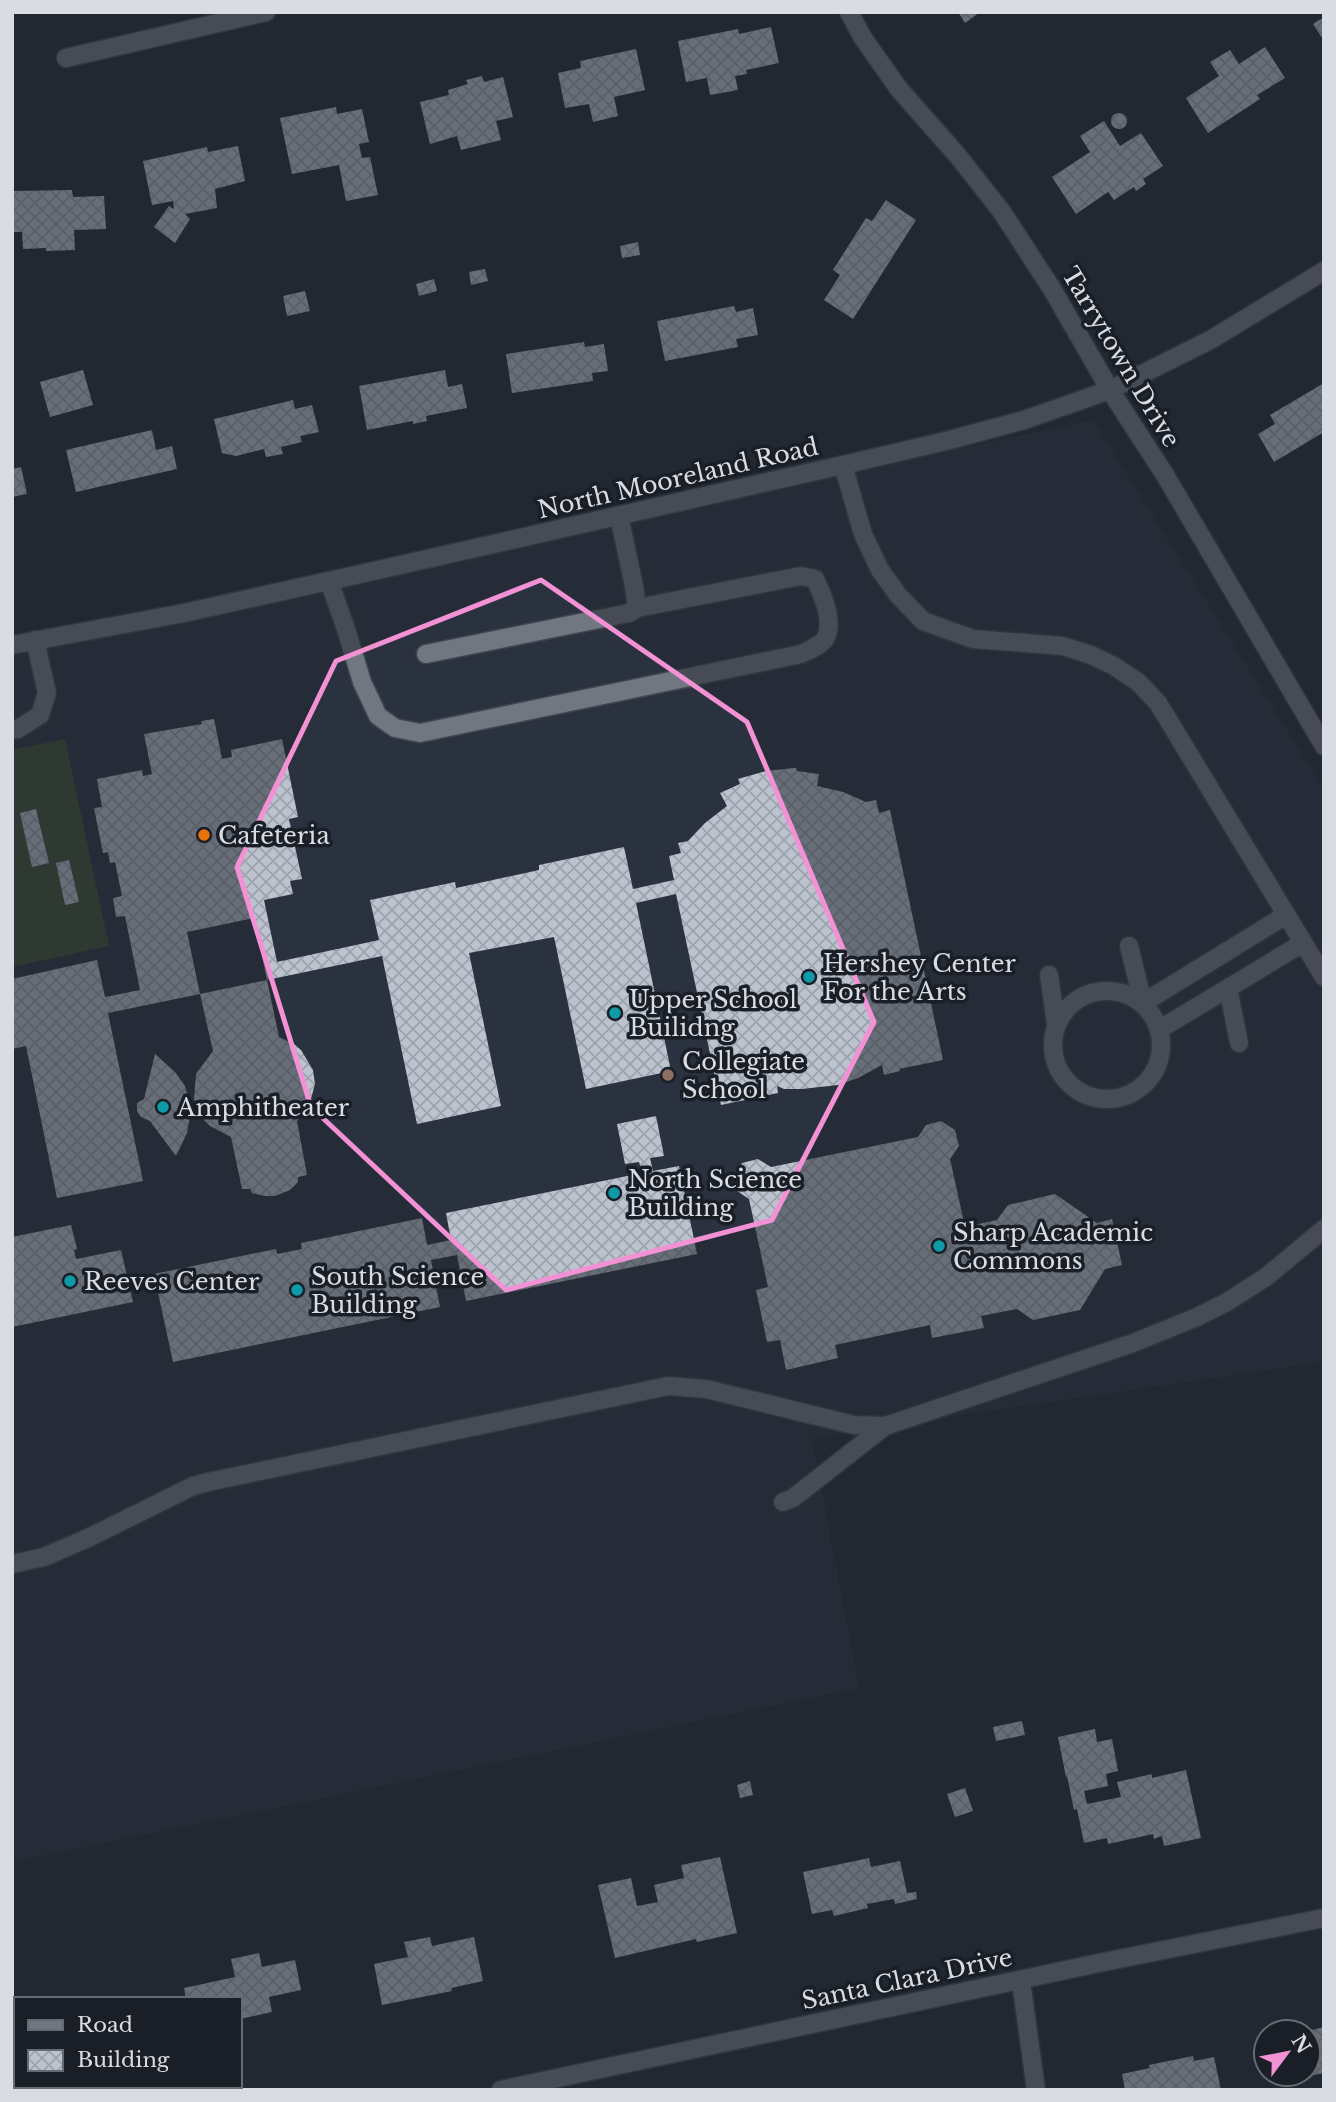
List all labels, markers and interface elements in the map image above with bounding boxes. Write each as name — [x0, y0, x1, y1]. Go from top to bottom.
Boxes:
street label: Tarrytown Drive — [1056, 262, 1186, 452]
street label: North Mooreland Road — [535, 432, 821, 524]
place label: Cafeteria — [218, 821, 330, 850]
marker: Cafeteria — [196, 827, 212, 843]
place label: Hershey Center For the Arts — [823, 949, 1017, 1006]
marker: Hershey Center For the Arts — [801, 969, 817, 985]
place label: Upper School Builidng — [629, 985, 797, 1042]
marker: Upper School Builidng — [607, 1005, 623, 1021]
place label: Collegiate School — [682, 1047, 805, 1104]
marker: Collegiate School — [660, 1067, 676, 1083]
place label: Amphitheater — [176, 1093, 350, 1122]
marker: Amphitheater — [155, 1099, 171, 1115]
place label: North Science Building — [628, 1165, 802, 1222]
marker: North Science Building — [606, 1185, 622, 1201]
place label: Sharp Academic Commons — [953, 1218, 1153, 1275]
marker: Sharp Academic Commons — [931, 1238, 947, 1254]
place label: South Science Building — [311, 1262, 484, 1319]
place label: Reeves Center — [84, 1267, 260, 1296]
marker: Reeves Center — [62, 1273, 78, 1289]
marker: South Science Building — [289, 1282, 305, 1298]
street label: Santa Clara Drive — [799, 1943, 1015, 2015]
legend — [14, 1997, 242, 2088]
text: Road — [77, 2012, 133, 2038]
north arrow — [1252, 2018, 1322, 2088]
text: N — [1287, 2031, 1316, 2058]
text: Building — [77, 2047, 170, 2073]

